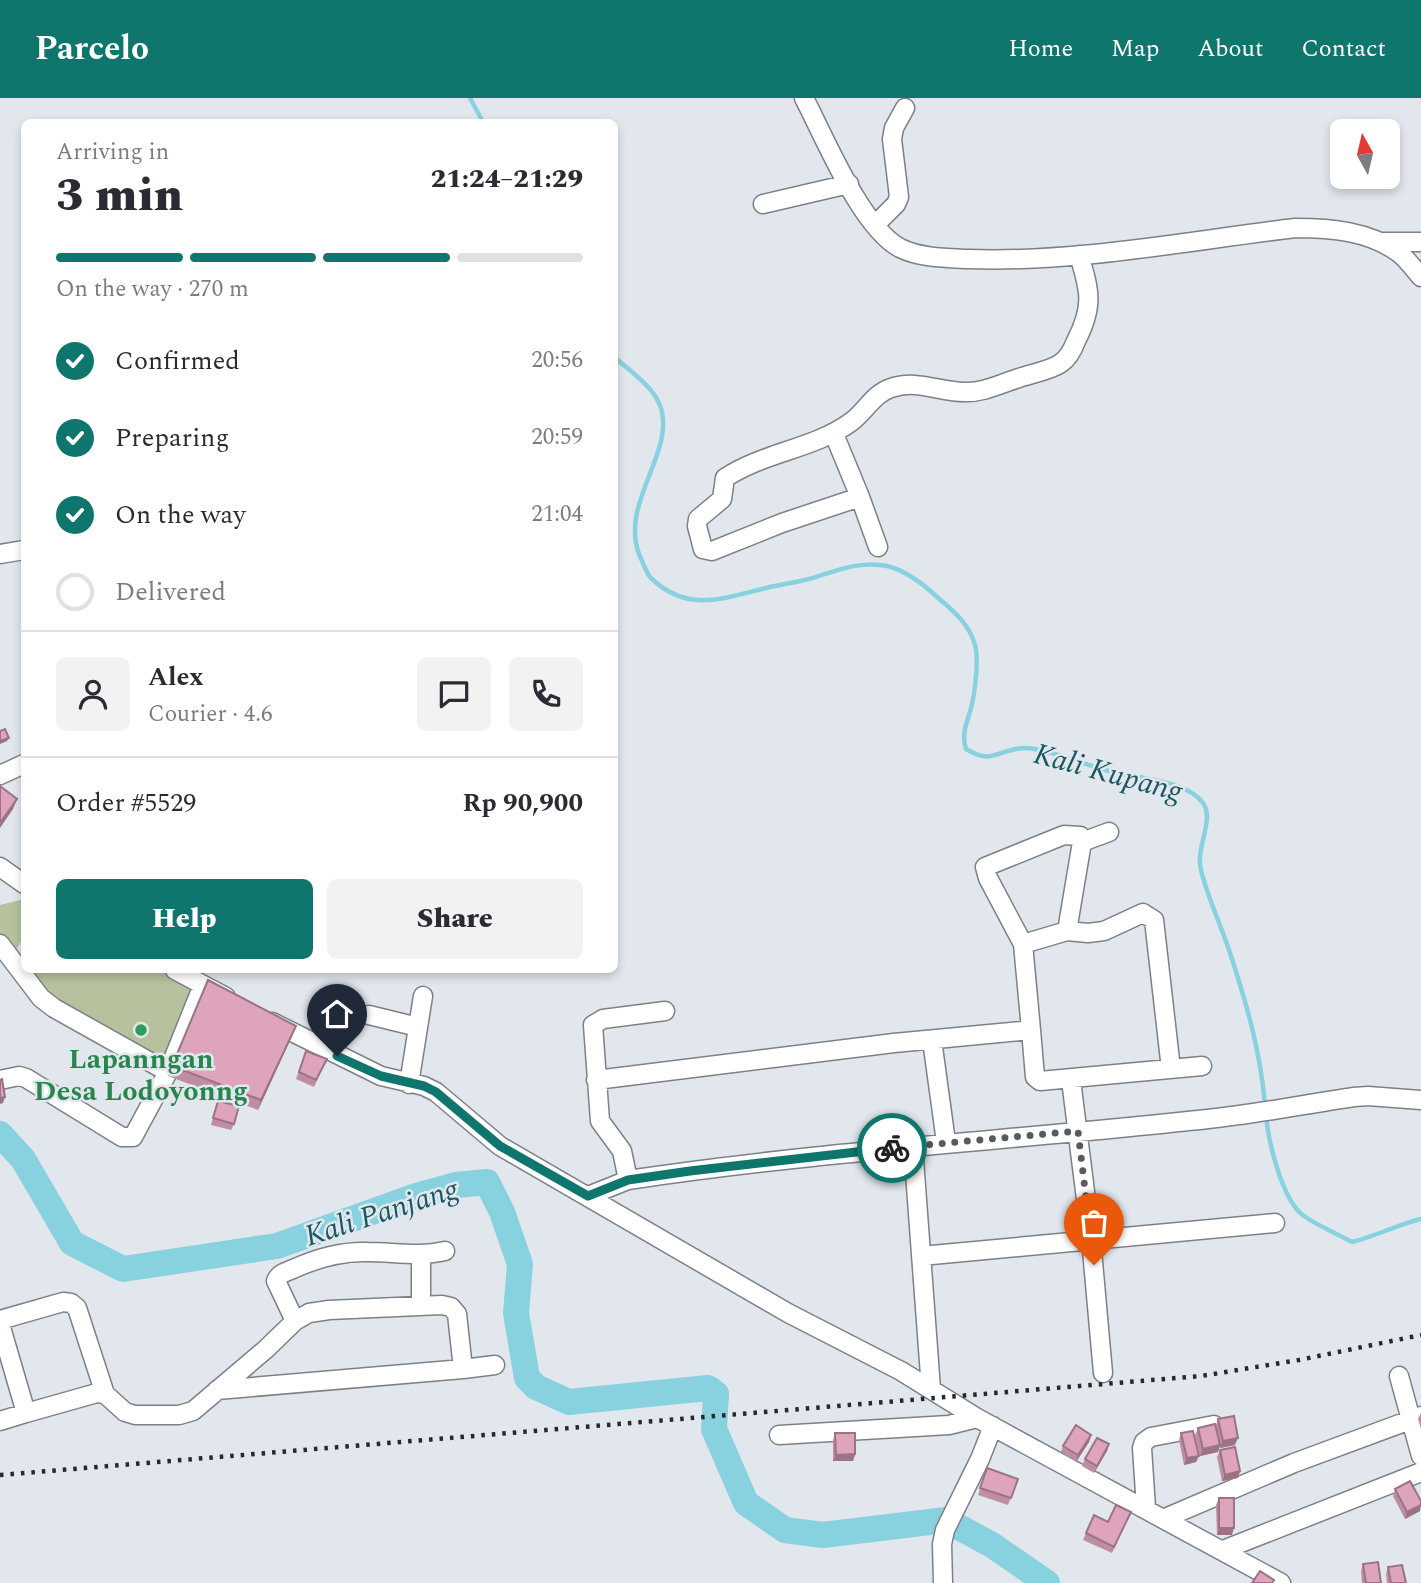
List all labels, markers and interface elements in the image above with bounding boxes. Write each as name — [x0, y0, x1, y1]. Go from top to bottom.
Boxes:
text: Parcelo — [35, 24, 149, 74]
text: Home — [1008, 31, 1073, 67]
text: Map — [1111, 31, 1159, 67]
text: About — [1197, 31, 1263, 67]
text: Contact — [1301, 31, 1386, 67]
north arrow — [1330, 119, 1400, 189]
map controls — [1330, 119, 1400, 189]
text: Arriving in — [56, 135, 169, 170]
text: 21:24–21:29 — [431, 159, 583, 199]
text: 3 min — [56, 161, 183, 231]
text: On the way · 270 m — [56, 272, 249, 307]
text: Confirmed — [115, 341, 240, 381]
icon: check — [56, 342, 94, 380]
text: 20:56 — [531, 343, 583, 378]
text: Preparing — [115, 418, 229, 458]
icon: check — [56, 419, 94, 457]
text: 20:59 — [531, 420, 583, 455]
text: On the way — [115, 495, 246, 535]
icon: check — [56, 496, 94, 534]
text: 21:04 — [531, 497, 583, 532]
text: Delivered — [115, 572, 226, 612]
button: person — [56, 657, 130, 731]
text: Alex — [148, 657, 203, 697]
button: chat — [417, 657, 491, 731]
button: phone — [509, 657, 583, 731]
text: Courier · 4.6 — [148, 697, 273, 732]
water label: Kali Kupang — [1028, 731, 1189, 815]
text: Order #5529 — [56, 783, 196, 823]
text: Rp 90,900 — [462, 783, 583, 823]
button: Help — [56, 879, 313, 959]
button: Share — [327, 879, 583, 959]
pin — [307, 984, 367, 1056]
icon: home — [318, 995, 356, 1033]
marker: Lapanngan Desa Lodoyonng — [133, 1022, 149, 1038]
place label: Lapanngan Desa Lodoyonng — [34, 1038, 248, 1113]
courier — [857, 1113, 927, 1183]
icon: bike — [873, 1129, 911, 1167]
water label: Kali Panjang — [299, 1166, 466, 1259]
pin — [1064, 1193, 1124, 1265]
icon: bag — [1075, 1204, 1113, 1242]

